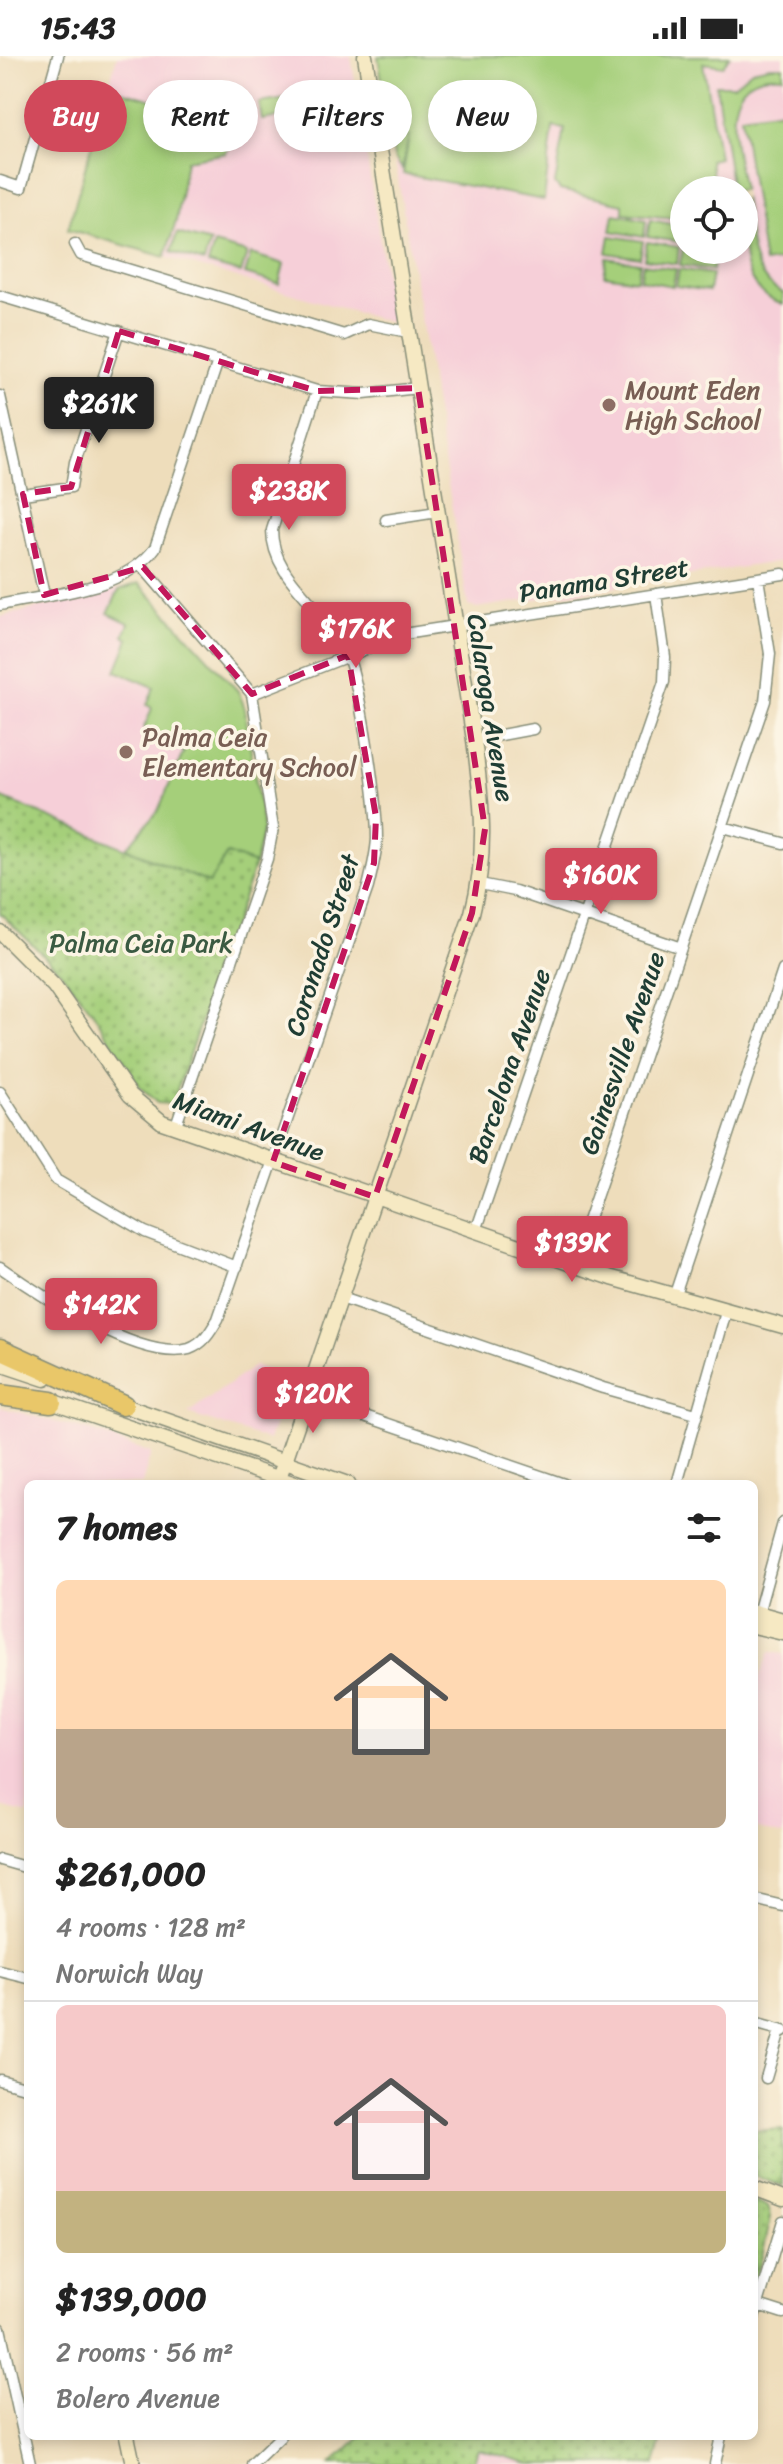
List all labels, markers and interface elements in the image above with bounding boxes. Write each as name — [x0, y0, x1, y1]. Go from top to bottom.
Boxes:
text: 15:43 — [40, 1, 115, 55]
chip: Buy — [24, 80, 127, 152]
chip: Rent — [143, 80, 258, 152]
chip: Filters — [274, 80, 412, 152]
chip: New — [428, 80, 537, 152]
map controls — [670, 176, 758, 264]
button: locate — [670, 176, 758, 264]
place label: Mount Eden High School — [625, 367, 761, 443]
pin: $261K — [43, 377, 155, 445]
text: $261K — [62, 380, 136, 426]
marker: Mount Eden High School — [600, 396, 618, 414]
pin: $238K — [233, 464, 345, 532]
text: $238K — [250, 467, 328, 513]
street label: Panama Street — [516, 544, 692, 616]
pin: $176K — [300, 602, 412, 670]
text: $176K — [319, 605, 393, 651]
street label: Calaroga Avenue — [453, 611, 529, 805]
place label: Palma Ceia Elementary School — [142, 714, 357, 790]
marker: Palma Ceia Elementary School — [117, 743, 135, 761]
street label: Coronado Street — [271, 847, 374, 1042]
pin: $160K — [545, 848, 657, 916]
text: $160K — [563, 851, 639, 897]
park label: Palma Ceia Park — [49, 920, 233, 966]
street label: Gainesville Avenue — [566, 945, 678, 1161]
street label: Barcelona Avenue — [454, 962, 564, 1170]
street label: Miami Avenue — [167, 1077, 332, 1175]
pin: $139K — [516, 1216, 628, 1284]
text: $139K — [535, 1219, 609, 1265]
pin: $142K — [45, 1278, 157, 1346]
text: $142K — [63, 1281, 139, 1327]
pin: $120K — [257, 1367, 369, 1435]
text: $120K — [275, 1370, 351, 1416]
text: 7 homes — [56, 1498, 177, 1558]
icon: filters — [682, 1506, 726, 1550]
icon: home — [319, 1632, 463, 1776]
text: $261,000 — [56, 1844, 206, 1904]
text: 4 rooms · 128 m² — [56, 1904, 246, 1950]
text: Norwich Way — [56, 1950, 203, 1996]
icon: home — [319, 2057, 463, 2201]
text: $139,000 — [56, 2269, 207, 2329]
text: 2 rooms · 56 m² — [56, 2329, 234, 2375]
text: Bolero Avenue — [56, 2375, 220, 2421]

